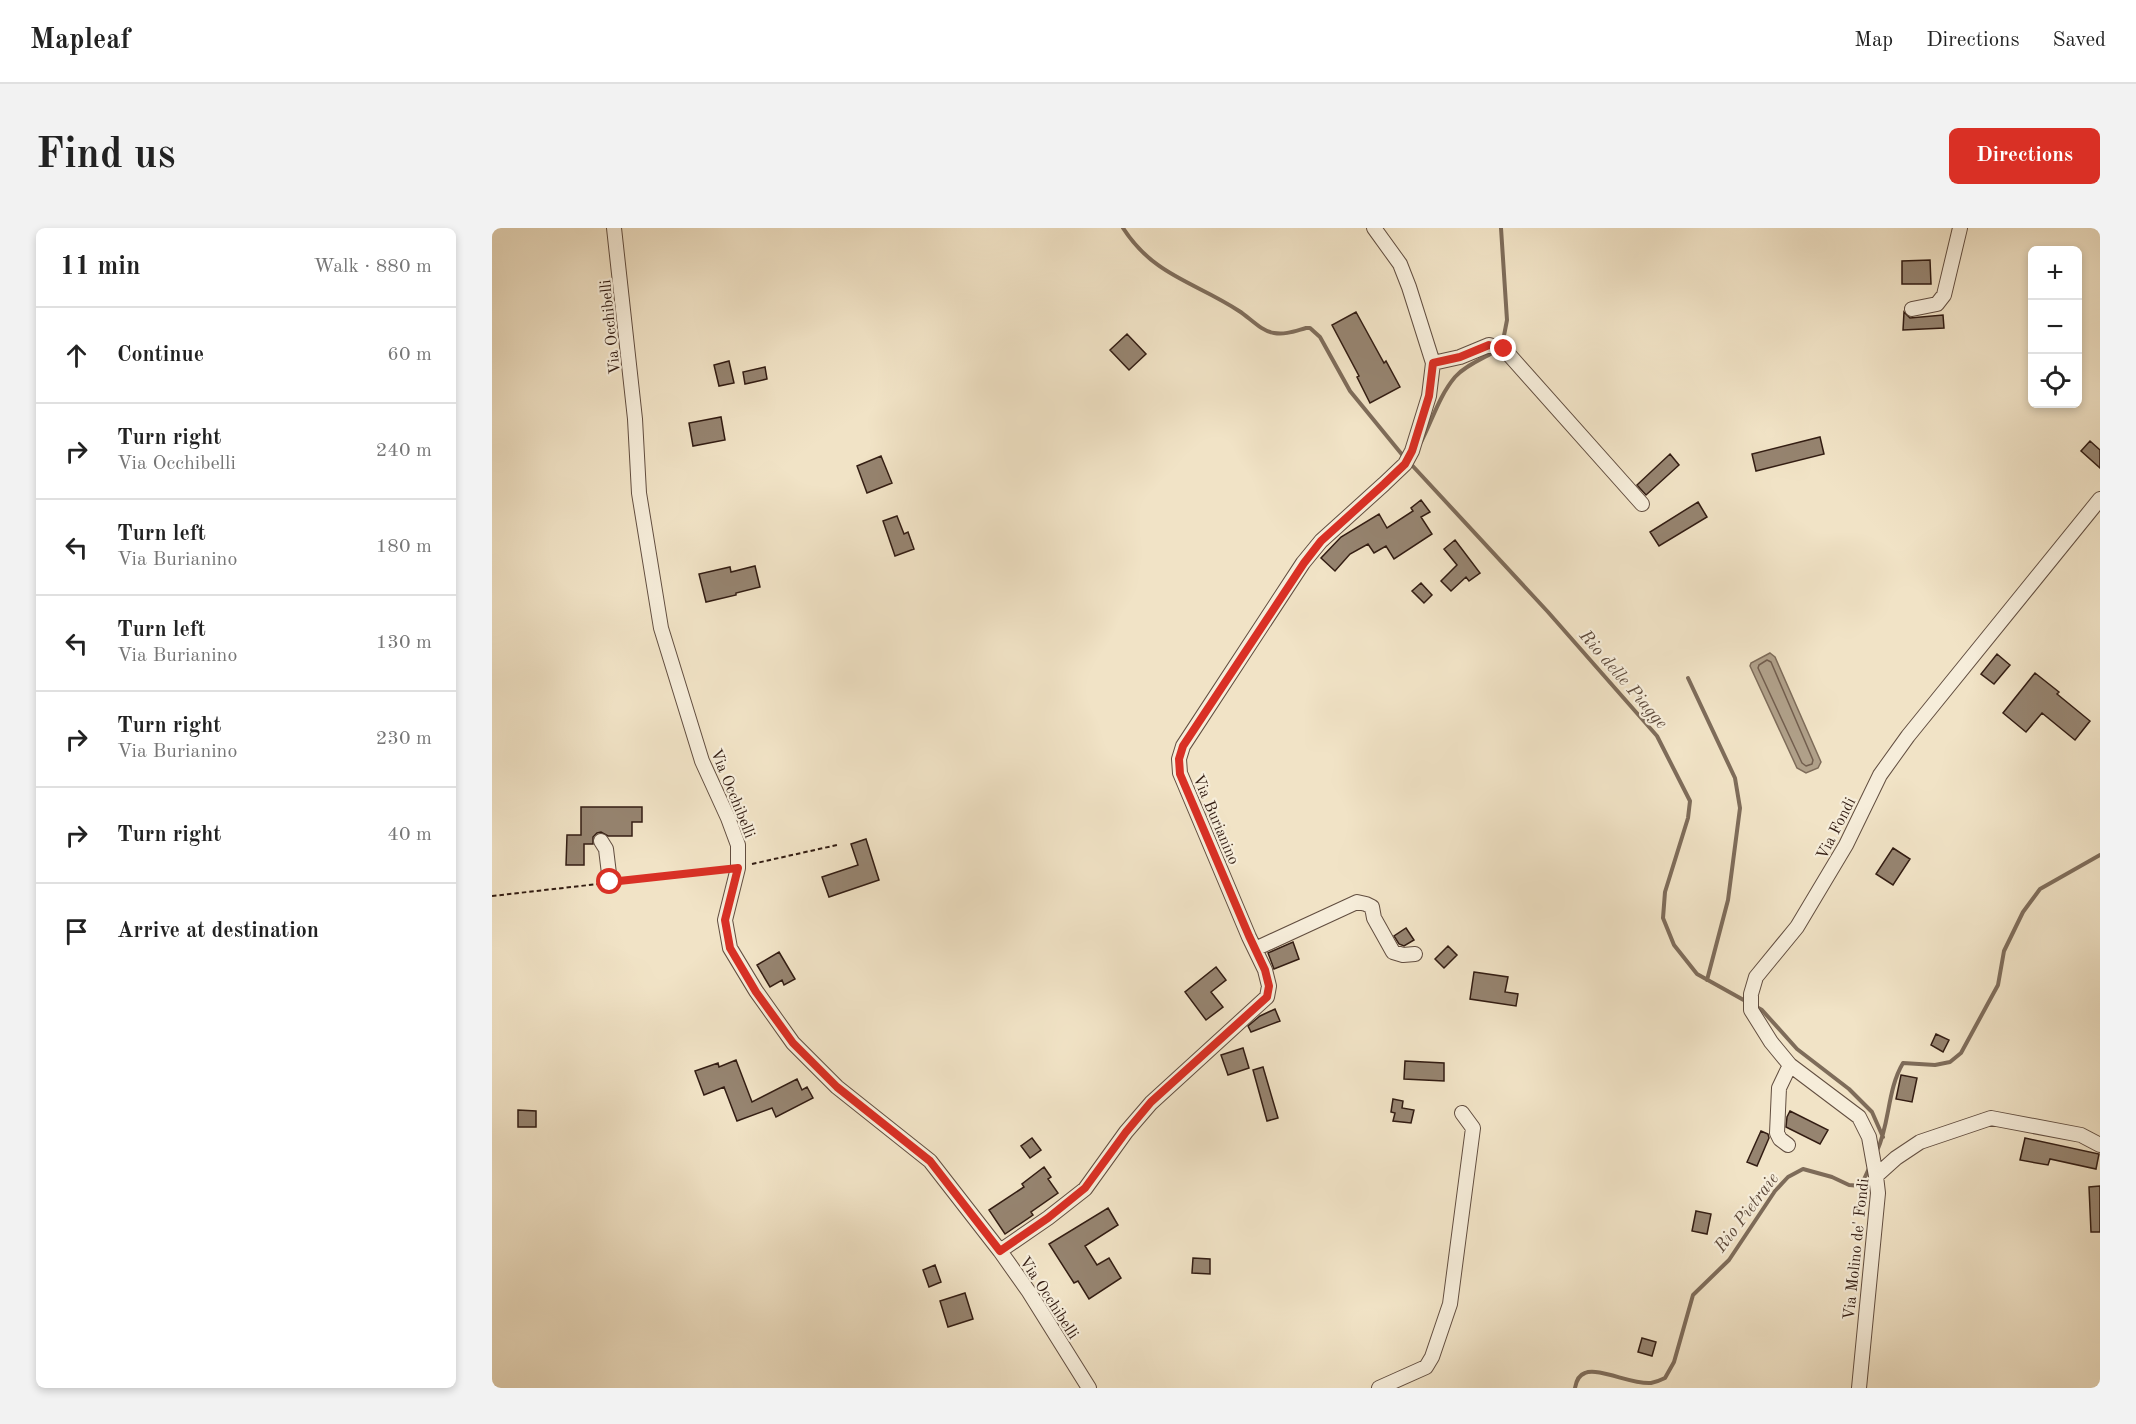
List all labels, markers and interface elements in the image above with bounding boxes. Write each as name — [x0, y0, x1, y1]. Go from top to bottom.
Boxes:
text: Mapleaf — [30, 27, 130, 55]
text: Map — [1854, 30, 1893, 51]
text: Directions — [1926, 30, 2020, 51]
text: Saved — [2053, 30, 2106, 51]
button: Directions — [1949, 128, 2100, 184]
text: Find us — [36, 135, 175, 177]
map controls — [2028, 246, 2082, 408]
button: + — [2028, 246, 2082, 300]
text: 11 min — [60, 254, 140, 280]
text: Walk · 880 m — [313, 257, 432, 277]
street label: Via Occhibelli — [598, 279, 624, 375]
button: − — [2028, 300, 2082, 354]
route end — [1490, 335, 1516, 361]
icon: ahead — [60, 339, 93, 372]
text: Continue — [117, 344, 204, 366]
text: 60 m — [387, 345, 432, 365]
button: locate — [2028, 354, 2082, 408]
text: Turn right — [117, 427, 221, 449]
icon: right — [60, 435, 93, 468]
text: 240 m — [376, 441, 432, 461]
text: Via Occhibelli — [117, 454, 236, 474]
text: Turn left — [117, 523, 206, 545]
icon: left — [60, 531, 93, 564]
text: 180 m — [376, 537, 432, 557]
text: Via Burianino — [117, 550, 237, 570]
text: Turn left — [117, 619, 206, 641]
water label: Rio delle Piagge — [1575, 626, 1671, 732]
icon: left — [60, 627, 93, 660]
text: 130 m — [376, 633, 432, 653]
text: Via Burianino — [117, 646, 237, 666]
text: Turn right — [117, 715, 221, 737]
icon: right — [60, 723, 93, 756]
text: 230 m — [376, 729, 432, 749]
text: Via Burianino — [117, 742, 237, 762]
street label: Via Occhibelli — [707, 747, 757, 841]
street label: Via Burianino — [1189, 772, 1241, 867]
street label: Via Fondi — [1814, 795, 1859, 863]
icon: right — [60, 819, 93, 852]
text: Turn right — [117, 824, 221, 846]
text: 40 m — [387, 825, 432, 845]
route start — [596, 868, 622, 894]
icon: arrive — [60, 915, 93, 948]
text: Arrive at destination — [117, 920, 319, 942]
water label: Rio Pietraie — [1711, 1170, 1782, 1256]
street label: Via Molino de' Fondi — [1842, 1178, 1872, 1321]
street label: Via Occhibelli — [1016, 1254, 1081, 1342]

